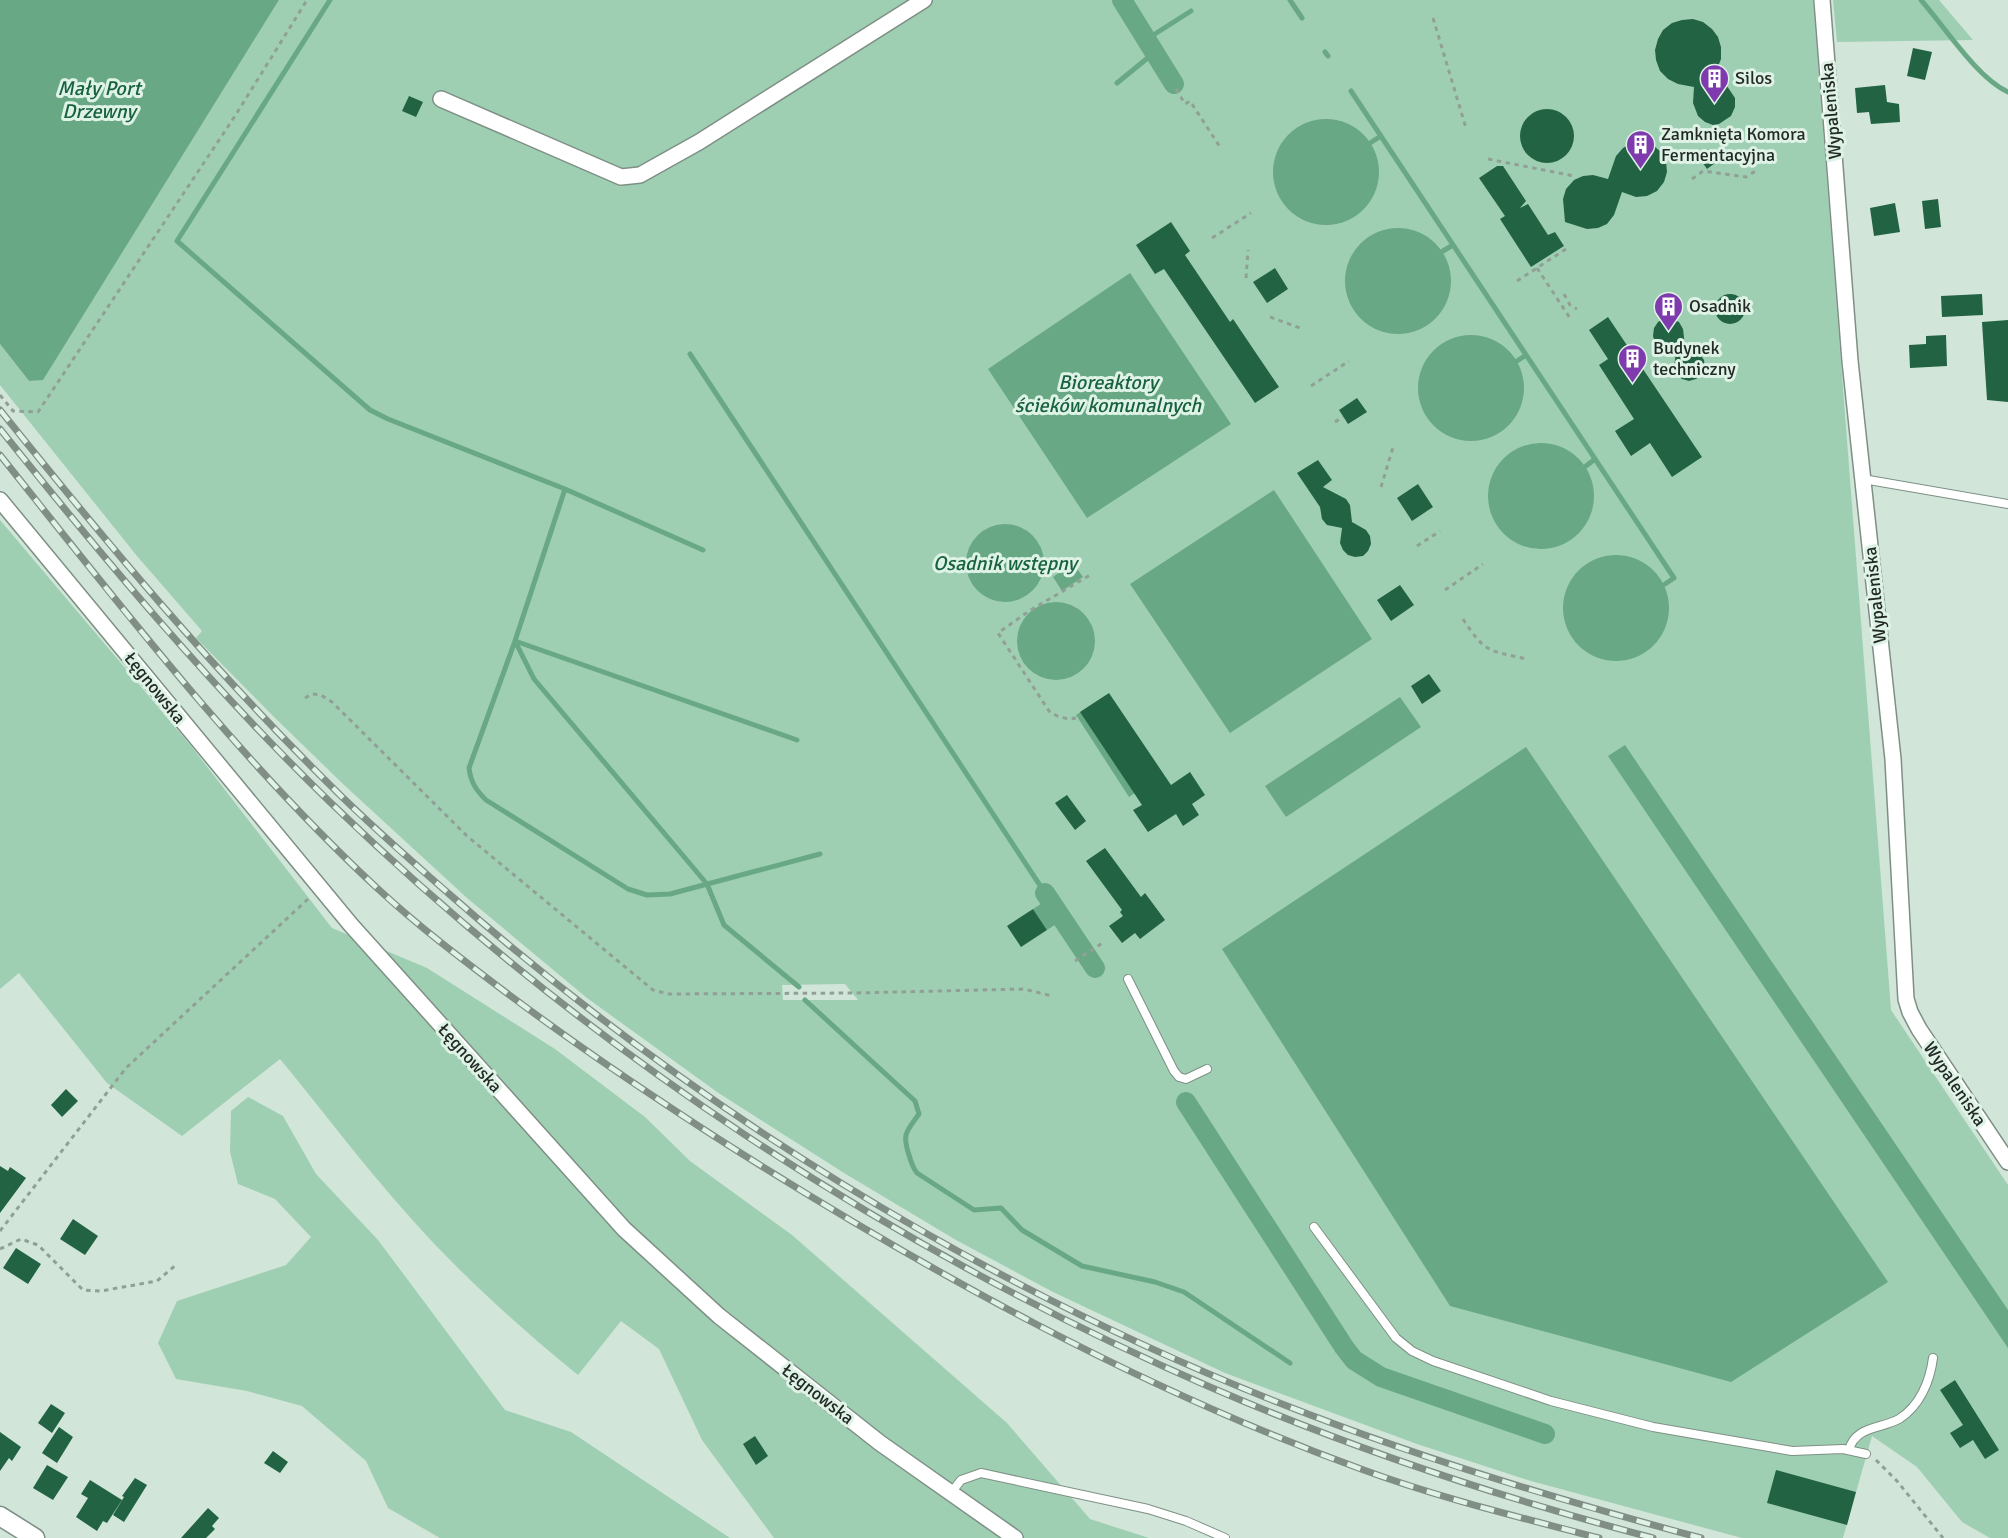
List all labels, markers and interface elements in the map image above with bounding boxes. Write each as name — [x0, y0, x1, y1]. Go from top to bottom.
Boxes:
building icon: Silos — [1698, 62, 1730, 104]
street label: Wypaleniska — [1816, 62, 1846, 160]
place label: Silos — [1735, 67, 1772, 89]
water label: Mały Port Drzewny — [57, 76, 143, 124]
place label: Zamknięta Komora Fermentacyjna — [1661, 123, 1806, 166]
building icon: Zamknięta Komora Fermentacyjna — [1624, 128, 1656, 170]
building icon: Osadnik — [1652, 290, 1684, 332]
place label: Osadnik — [1689, 295, 1751, 317]
place label: Budynek techniczny — [1653, 337, 1736, 380]
building icon: Budynek techniczny — [1616, 342, 1648, 384]
water label: Bioreaktory ścieków komunalnych — [1015, 370, 1202, 418]
street label: Wypaleniska — [1859, 546, 1891, 644]
water label: Osadnik wstępny — [933, 551, 1080, 576]
street label: Łęgnowska — [120, 648, 190, 728]
street label: Łęgnowska — [433, 1019, 507, 1097]
street label: Wypaleniska — [1919, 1038, 1991, 1130]
street label: Łęgnowska — [777, 1359, 859, 1429]

